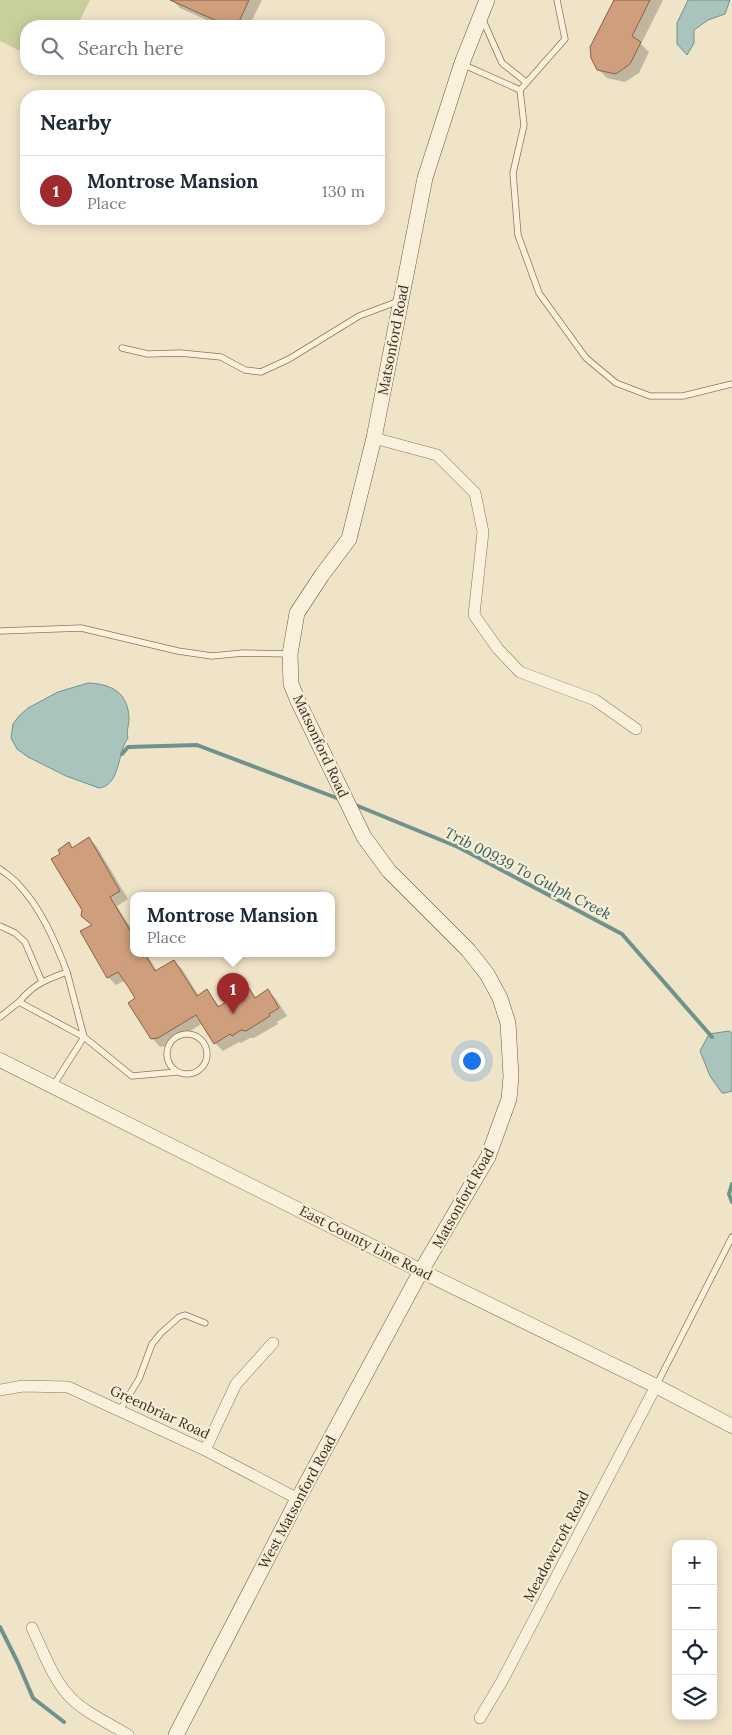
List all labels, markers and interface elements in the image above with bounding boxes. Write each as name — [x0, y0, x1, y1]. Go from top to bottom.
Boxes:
search box — [20, 20, 385, 75]
icon: search — [38, 34, 66, 62]
text: Search here — [78, 36, 184, 60]
text: Nearby — [40, 109, 111, 136]
text: Montrose Mansion — [87, 169, 259, 193]
text: 1 — [53, 181, 59, 201]
text: 130 m — [322, 181, 365, 201]
text: Place — [87, 193, 126, 213]
street label: Matsonford Road — [373, 283, 413, 397]
street label: Matsonford Road — [289, 691, 353, 801]
water label: Trib 00939 To Gulph Creek — [441, 823, 615, 923]
popup — [130, 892, 335, 957]
text: Montrose Mansion — [147, 903, 318, 927]
text: Place — [147, 927, 186, 947]
pin: 1 — [217, 973, 249, 1014]
your location — [459, 1048, 485, 1074]
street label: Matsonford Road — [428, 1145, 498, 1251]
street label: East County Line Road — [296, 1202, 436, 1284]
street label: Greenbriar Road — [107, 1381, 213, 1443]
street label: West Matsonford Road — [254, 1432, 340, 1572]
street label: Meadowcroft Road — [519, 1487, 593, 1605]
map controls — [672, 1540, 717, 1720]
button: + — [672, 1540, 717, 1585]
button: − — [672, 1585, 717, 1630]
button: locate — [672, 1630, 717, 1675]
button: layers — [672, 1675, 717, 1720]

